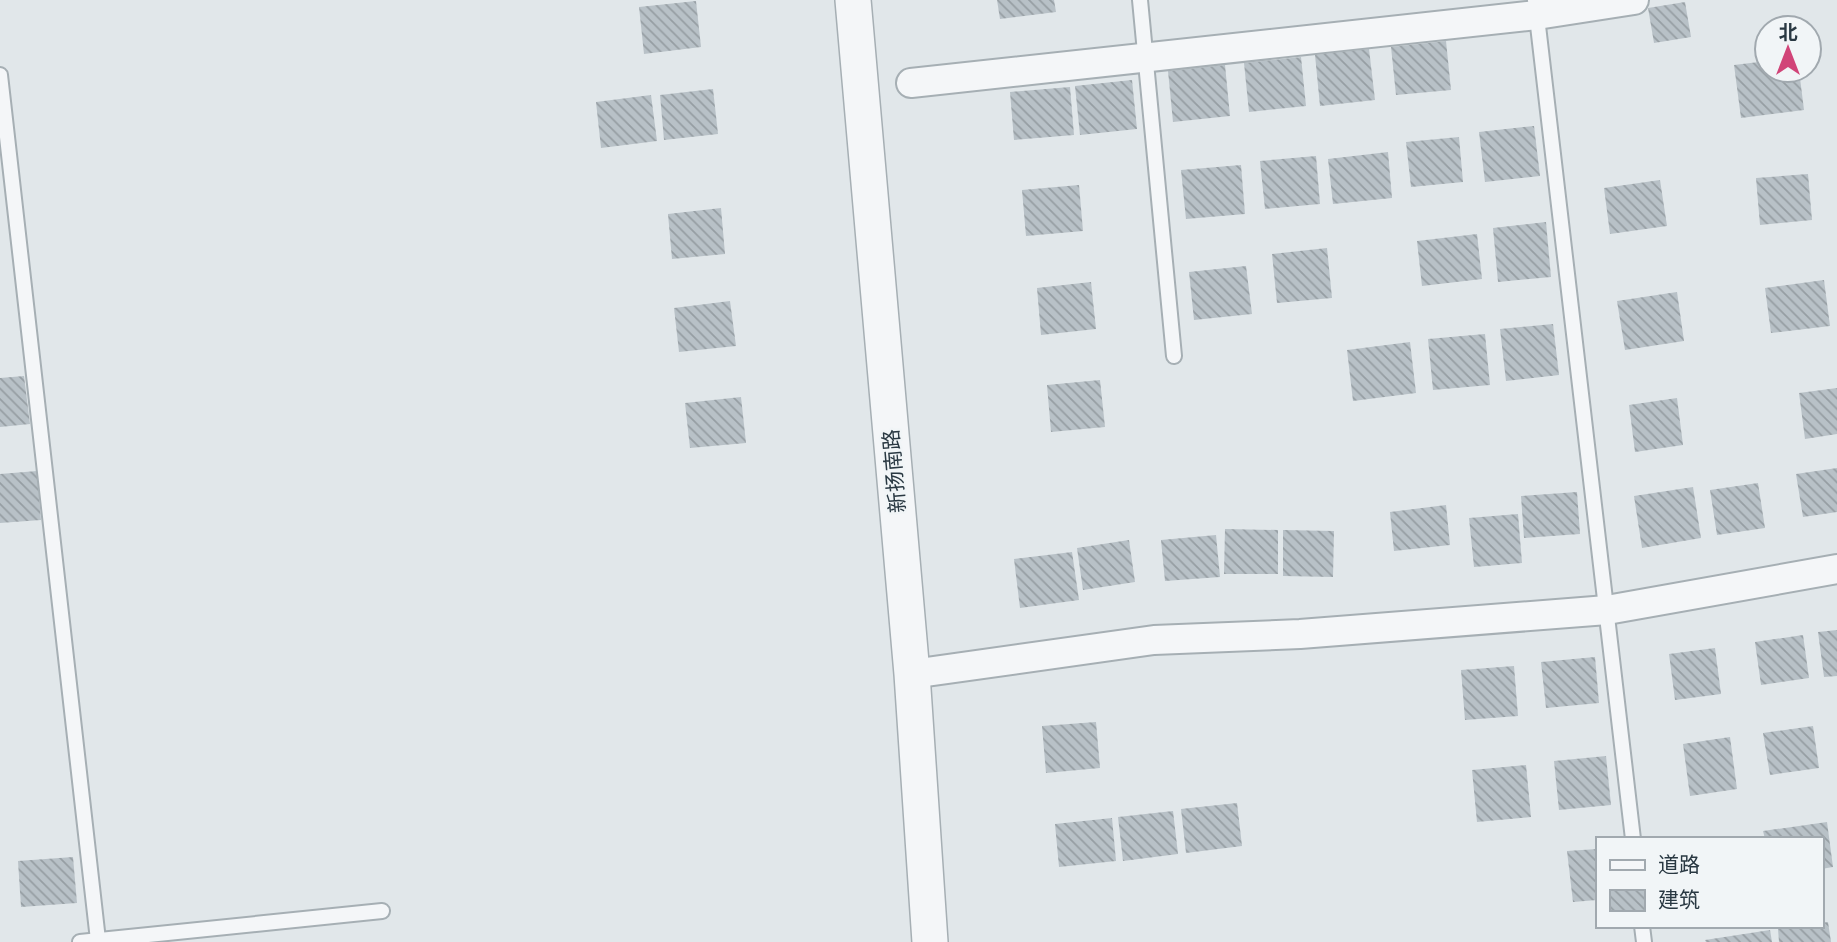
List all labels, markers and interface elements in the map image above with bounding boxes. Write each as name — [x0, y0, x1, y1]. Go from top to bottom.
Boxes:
north arrow — [1753, 14, 1823, 84]
text: 北 — [1778, 21, 1798, 44]
street label: 新扬南路 — [878, 428, 910, 514]
legend — [1596, 837, 1823, 928]
text: 道路 — [1658, 852, 1700, 877]
text: 建筑 — [1658, 887, 1700, 912]

